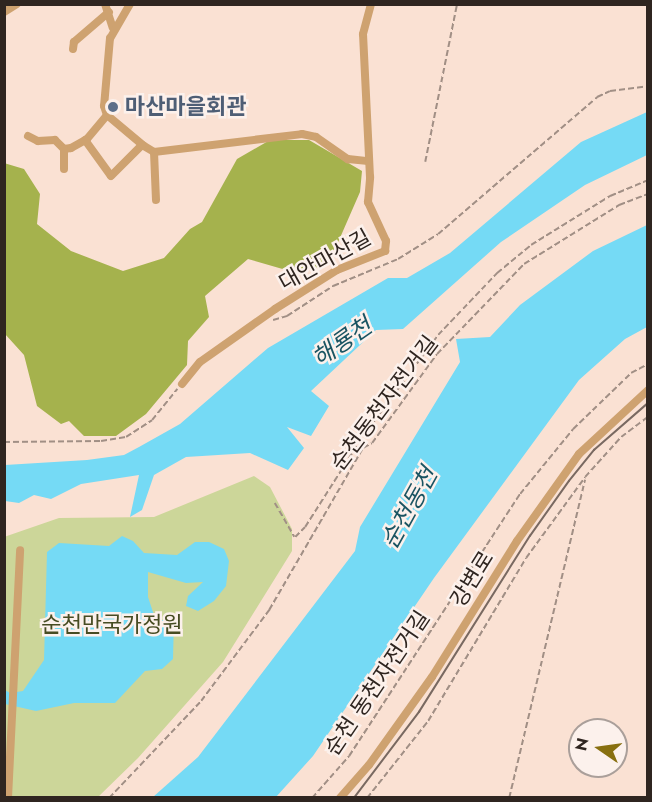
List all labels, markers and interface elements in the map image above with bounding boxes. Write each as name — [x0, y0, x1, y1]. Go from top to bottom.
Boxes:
place label: 마산마을회관 — [125, 94, 246, 120]
marker: 마산마을회관 — [106, 100, 120, 114]
street label: 대안마산길 — [274, 224, 376, 296]
water label: 해룡천 — [307, 311, 377, 373]
street label: 순천동천자전거길 — [325, 330, 443, 476]
water label: 순천동천 — [375, 462, 443, 554]
street label: 강변로 — [445, 546, 499, 612]
street label: 순천 동천자전거길 — [319, 606, 435, 760]
park label: 순천만국가정원 — [41, 612, 183, 638]
north arrow — [568, 718, 628, 778]
text: N — [569, 736, 595, 753]

